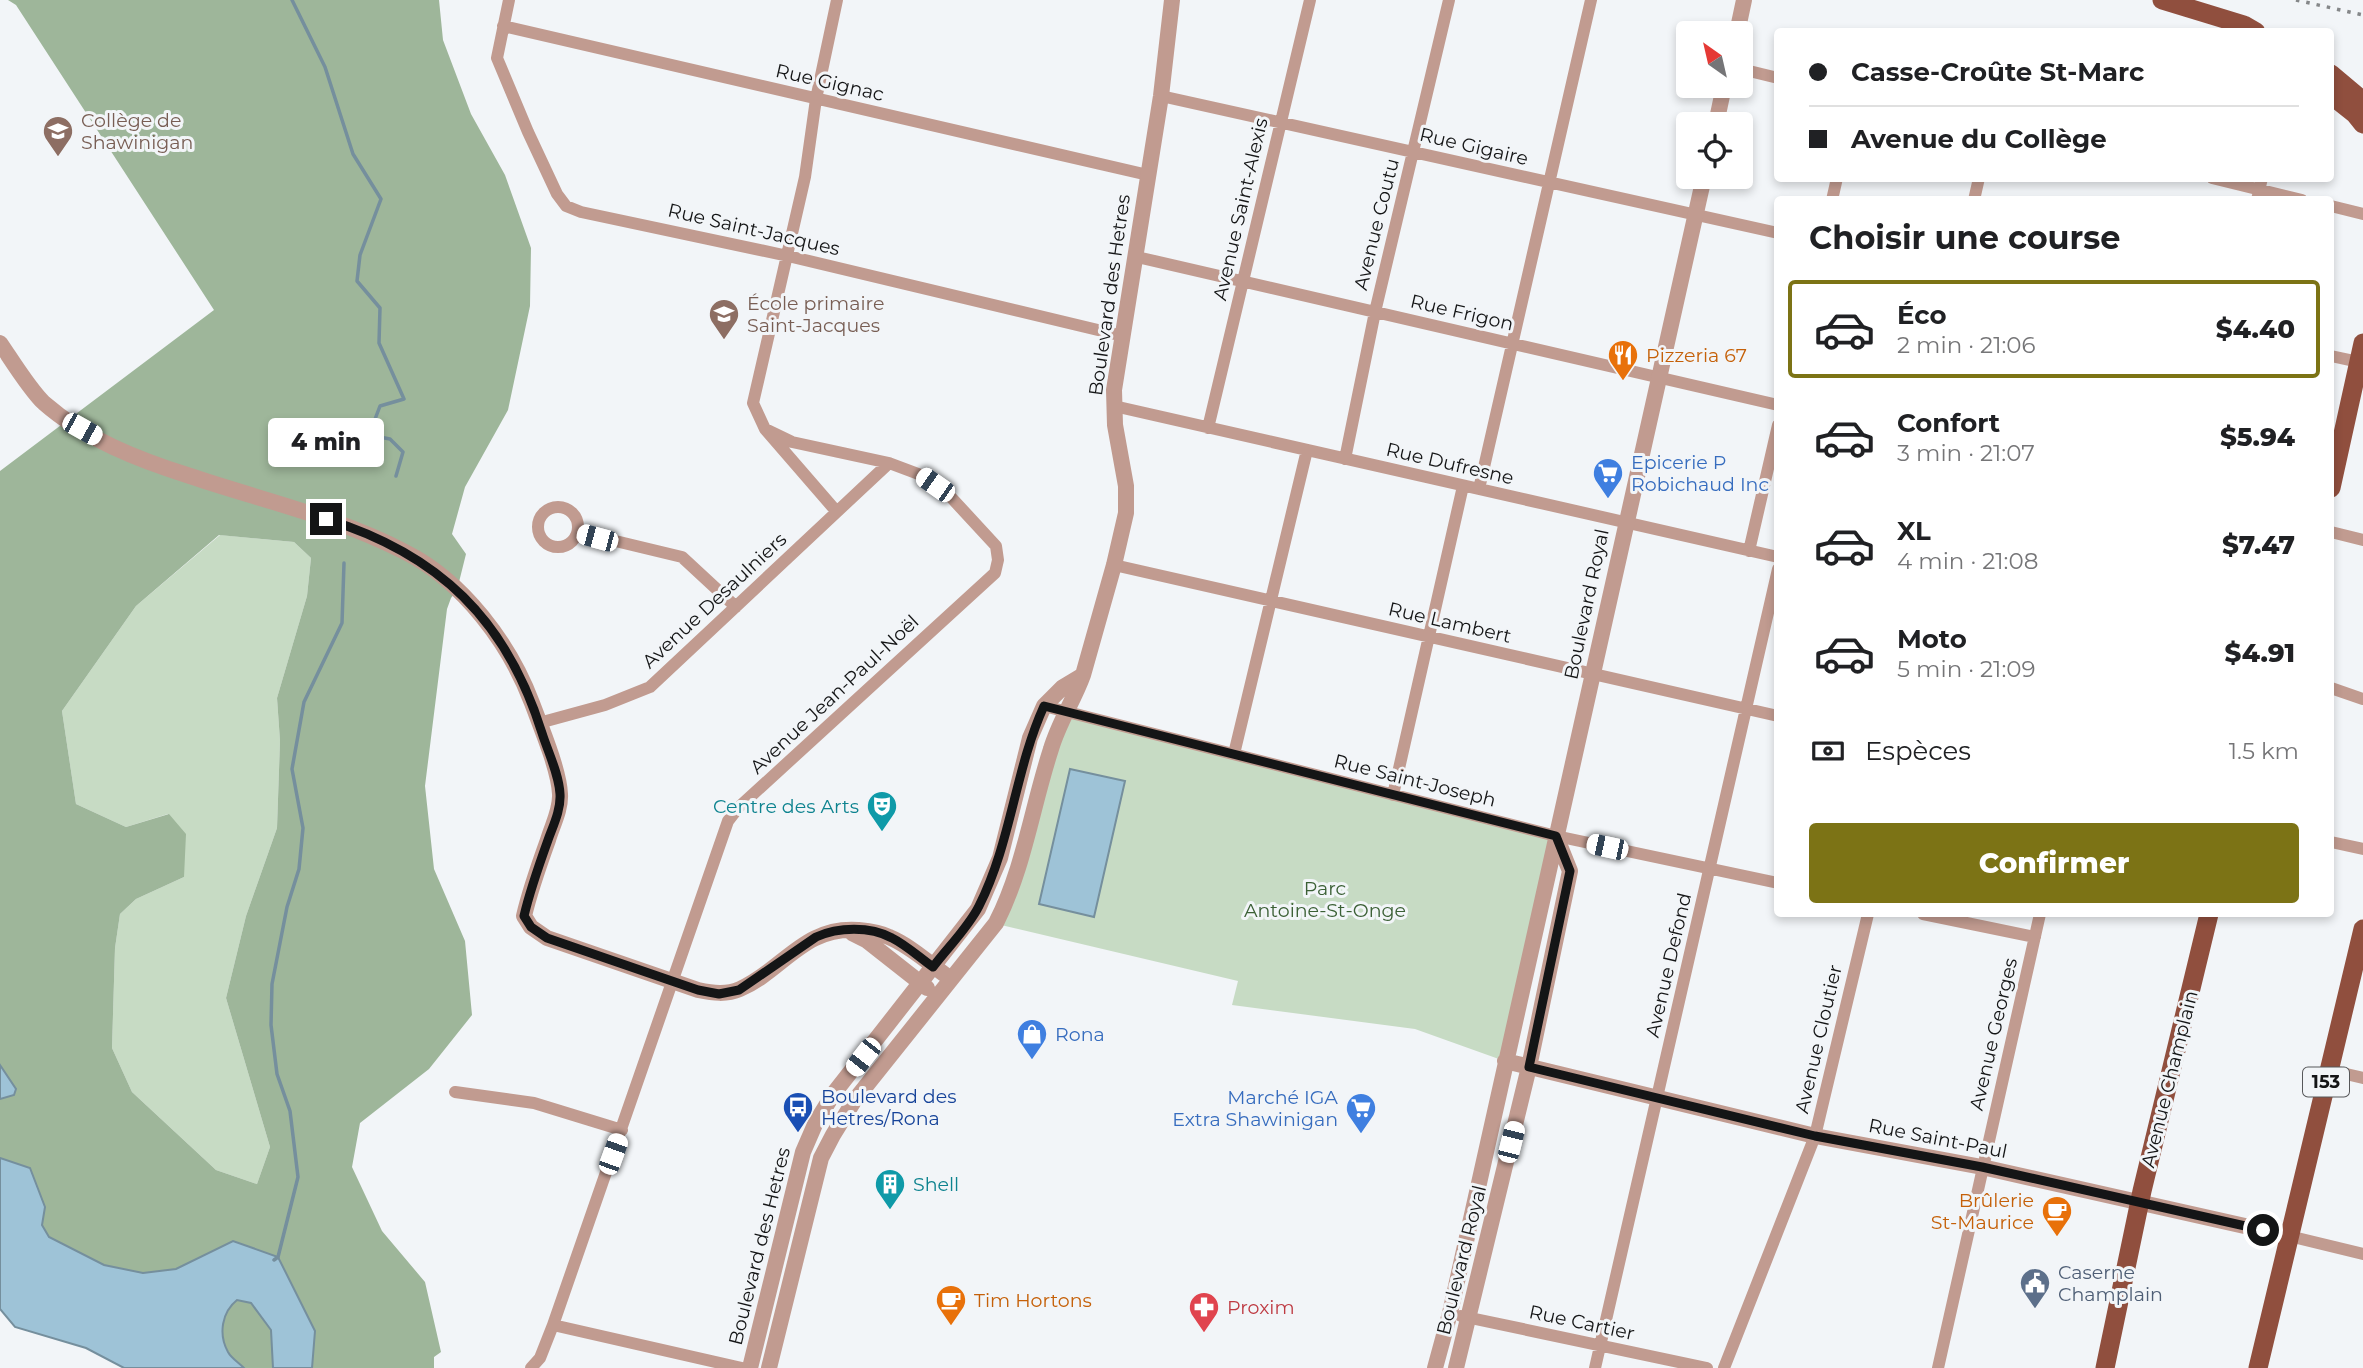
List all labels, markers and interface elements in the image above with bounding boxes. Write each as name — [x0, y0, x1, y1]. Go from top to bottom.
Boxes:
north arrow — [1676, 21, 1754, 98]
map controls — [1676, 21, 1753, 189]
text: Casse-Croûte St-Marc — [1851, 56, 2144, 88]
street label: Rue Gignac — [773, 59, 886, 106]
place label: Collège de Shawinigan — [81, 109, 193, 154]
button: locate — [1676, 112, 1753, 189]
school or university icon: Collège de Shawinigan — [41, 114, 75, 158]
street label: Avenue Saint-Alexis — [1208, 116, 1273, 303]
street label: Rue Gigaire — [1417, 123, 1531, 170]
text: Avenue du Collège — [1851, 123, 2107, 155]
street label: Avenue Coutu — [1349, 156, 1404, 292]
street label: Boulevard des Hetres — [1084, 193, 1135, 397]
street label: Rue Saint-Jacques — [666, 199, 842, 260]
text: Choisir une course — [1809, 218, 2121, 257]
street label: Rue Frigon — [1408, 289, 1516, 336]
place label: École primaire Saint-Jacques — [747, 292, 884, 337]
school or university icon: École primaire Saint-Jacques — [707, 297, 741, 341]
icon: car — [1813, 298, 1876, 361]
text: Éco — [1897, 299, 1947, 331]
text: $4.40 — [2216, 313, 2295, 345]
text: 2 min · 21:06 — [1897, 331, 2036, 359]
restaurant icon: Pizzeria 67 — [1606, 338, 1640, 382]
place label: Pizzeria 67 — [1646, 344, 1747, 367]
icon: car — [1813, 406, 1876, 469]
text: Confort — [1897, 407, 2000, 439]
car — [59, 410, 106, 448]
callout: 4 min — [268, 418, 384, 466]
text: $5.94 — [2220, 421, 2295, 453]
text: 4 min — [291, 428, 361, 456]
street label: Rue Dufresne — [1384, 438, 1516, 489]
text: 3 min · 21:07 — [1897, 439, 2035, 467]
place label: Epicerie P Robichaud Inc — [1631, 451, 1769, 496]
supermarket icon: Epicerie P Robichaud Inc — [1591, 456, 1625, 500]
car — [912, 464, 959, 506]
route end — [310, 503, 342, 535]
icon: car — [1813, 514, 1876, 577]
text: XL — [1897, 515, 1931, 547]
car — [574, 522, 621, 554]
street label: Boulevard Royal — [1559, 527, 1614, 682]
street label: Avenue Desaulniers — [638, 528, 791, 673]
text: $7.47 — [2222, 529, 2295, 561]
text: 4 min · 21:08 — [1897, 547, 2038, 575]
street label: Rue Lambert — [1386, 597, 1514, 648]
street label: Avenue Jean-Paul-Noël — [745, 610, 923, 779]
icon: car — [1813, 622, 1876, 685]
text: Moto — [1897, 623, 1967, 655]
text: $4.91 — [2225, 637, 2295, 669]
text: 5 min · 21:09 — [1897, 655, 2036, 683]
icon: cash — [1809, 732, 1847, 770]
text: Espèces — [1865, 735, 1971, 767]
text: 1.5 km — [2229, 737, 2299, 765]
street label: Rue Saint-Joseph — [1332, 749, 1498, 812]
theatre icon: Centre des Arts — [865, 789, 899, 833]
place label: Centre des Arts — [713, 795, 859, 818]
button: Confirmer — [1809, 823, 2299, 903]
car — [1585, 832, 1630, 862]
park label: Parc Antoine-St-Onge — [1244, 877, 1406, 922]
street label: Avenue Defond — [1641, 891, 1696, 1040]
street label: Avenue Georges — [1965, 956, 2022, 1113]
street label: Avenue Cloutier — [1790, 963, 1847, 1116]
street label: Avenue Champlain — [2136, 988, 2203, 1170]
shop icon: Rona — [1015, 1017, 1049, 1061]
place label: Rona — [1055, 1023, 1105, 1046]
car — [842, 1034, 885, 1080]
road number: 153 — [2303, 1068, 2349, 1097]
place label: Boulevard des Hetres/Rona — [821, 1085, 956, 1130]
place label: Marché IGA Extra Shawinigan — [1172, 1086, 1338, 1131]
bus stop icon: Boulevard des Hetres/Rona — [781, 1090, 815, 1134]
supermarket icon: Marché IGA Extra Shawinigan — [1344, 1091, 1378, 1135]
street label: Rue Saint-Paul — [1866, 1114, 2009, 1163]
car — [1496, 1119, 1527, 1165]
car — [596, 1131, 631, 1177]
street label: Boulevard des Hetres — [724, 1145, 795, 1347]
building icon: Shell — [873, 1167, 907, 1211]
place label: Shell — [913, 1173, 959, 1196]
street label: Boulevard Royal — [1432, 1183, 1491, 1337]
place label: Brûlerie St-Maurice — [1931, 1189, 2034, 1234]
cafe icon: Brûlerie St-Maurice — [2040, 1194, 2074, 1238]
route start — [2247, 1214, 2279, 1246]
place label: Caserne Champlain — [2058, 1261, 2163, 1306]
public building icon: Caserne Champlain — [2018, 1266, 2052, 1310]
cafe icon: Tim Hortons — [934, 1283, 968, 1327]
place label: Tim Hortons — [974, 1289, 1092, 1312]
pharmacy icon: Proxim — [1187, 1290, 1221, 1334]
place label: Proxim — [1227, 1296, 1295, 1319]
street label: Rue Cartier — [1527, 1300, 1637, 1345]

